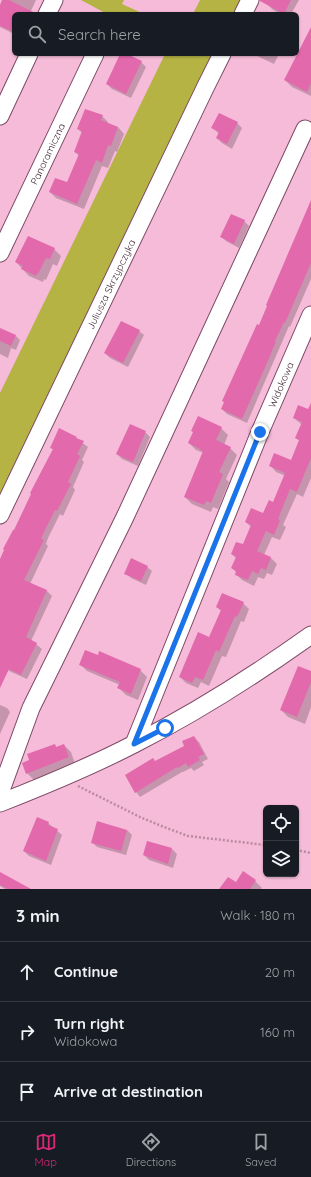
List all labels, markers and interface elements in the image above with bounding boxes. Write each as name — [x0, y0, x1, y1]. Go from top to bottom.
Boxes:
search box — [12, 12, 299, 56]
icon: search — [26, 23, 48, 45]
text: Search here — [58, 25, 141, 44]
street label: Panoramiczna — [28, 121, 68, 187]
street label: Juliusza Skrzypczyka — [84, 237, 138, 332]
street label: Widokowa — [265, 360, 297, 410]
route end — [251, 423, 269, 441]
route start — [156, 719, 174, 737]
map controls — [263, 805, 299, 877]
button: locate — [263, 805, 299, 841]
button: layers — [263, 841, 299, 877]
text: 3 min — [16, 905, 60, 926]
text: Walk · 180 m — [220, 907, 295, 923]
icon: ahead — [16, 961, 38, 983]
text: Continue — [54, 962, 118, 981]
text: 20 m — [265, 964, 295, 980]
text: Turn right — [54, 1014, 125, 1033]
icon: right — [16, 1021, 38, 1043]
text: 160 m — [260, 1024, 295, 1040]
text: Widokowa — [54, 1033, 117, 1049]
icon: arrive — [16, 1081, 38, 1103]
text: Arrive at destination — [54, 1082, 203, 1101]
tab: Map — [34, 1131, 57, 1169]
tab: Directions — [126, 1131, 176, 1169]
tab: Saved — [245, 1131, 277, 1169]

